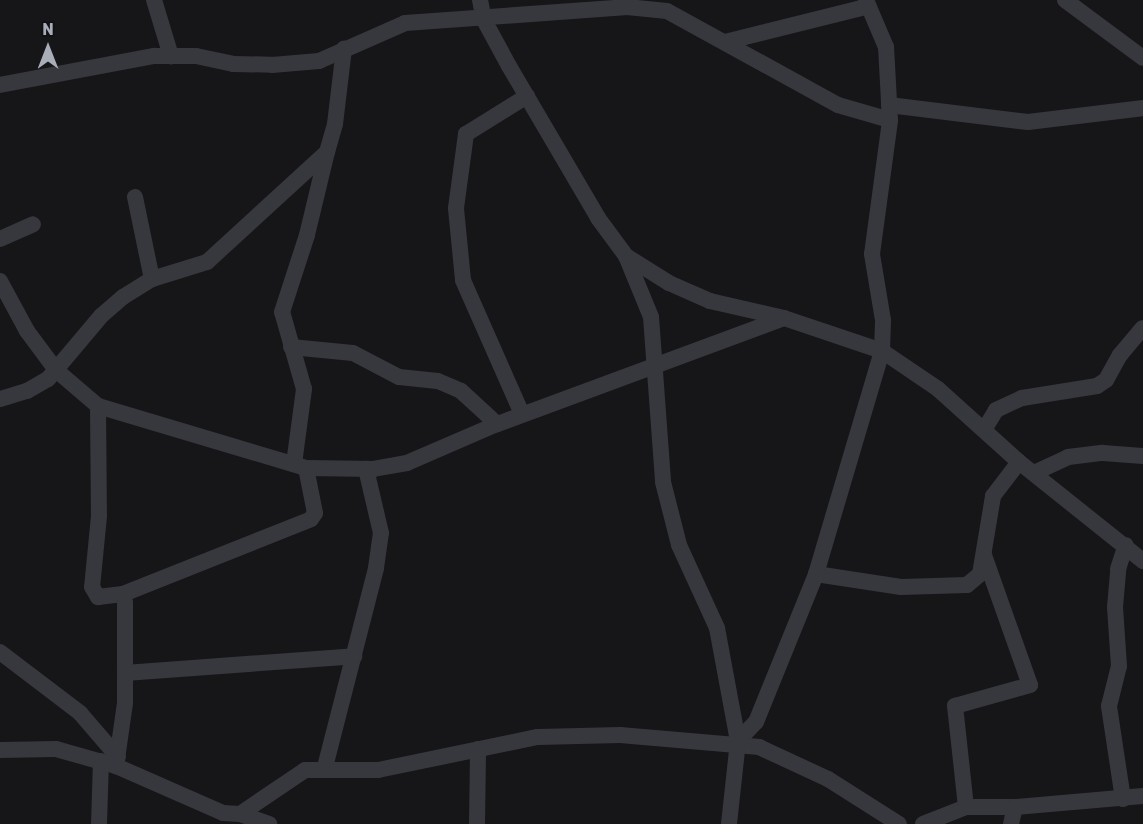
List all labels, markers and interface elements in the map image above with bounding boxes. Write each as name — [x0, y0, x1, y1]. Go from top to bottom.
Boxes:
north arrow — [18, 18, 78, 78]
text: N — [42, 20, 54, 39]

